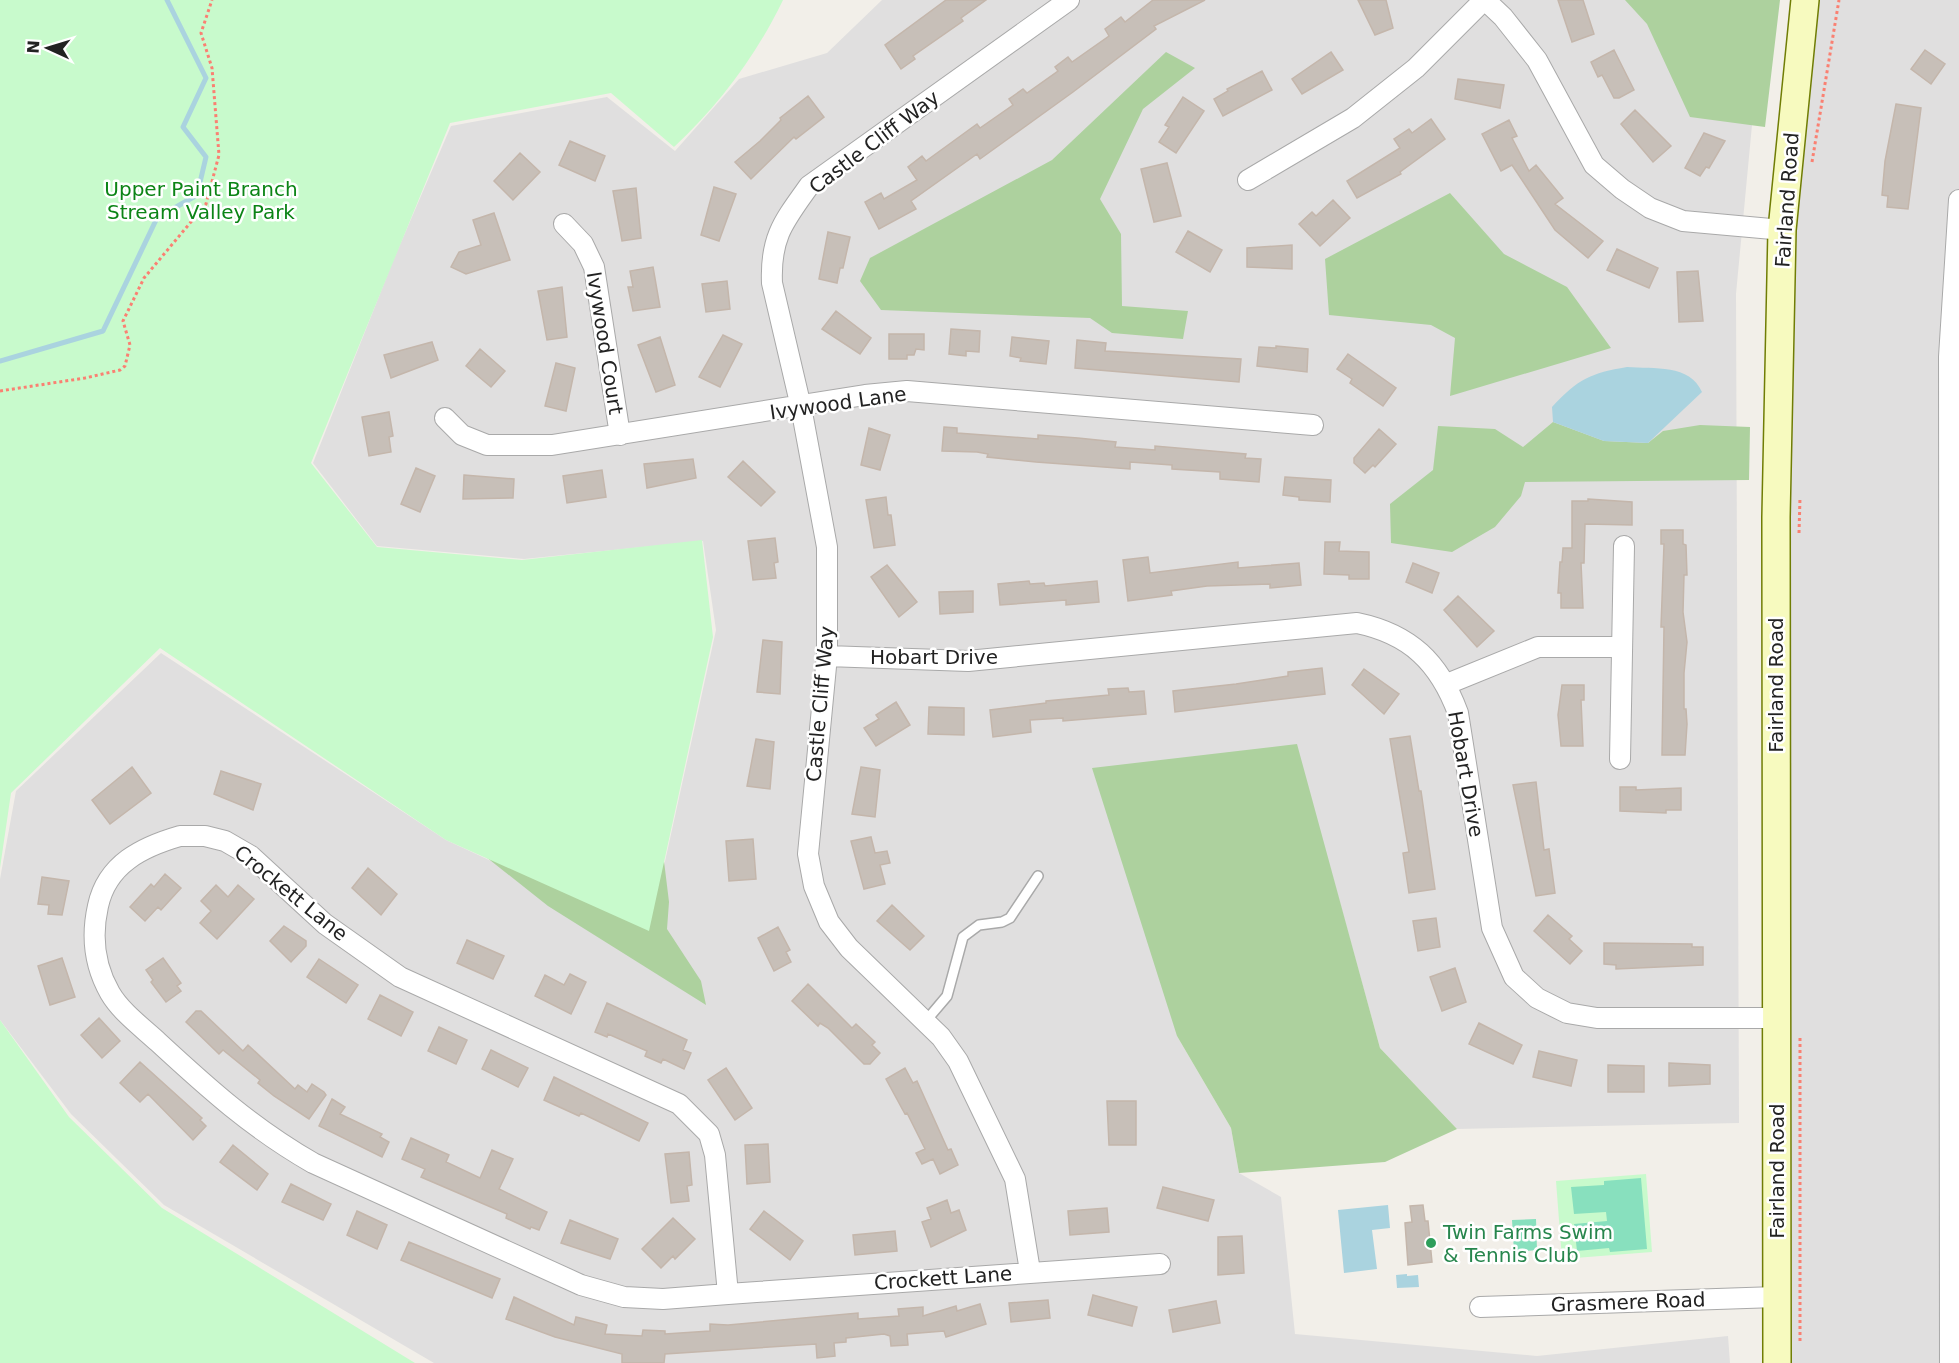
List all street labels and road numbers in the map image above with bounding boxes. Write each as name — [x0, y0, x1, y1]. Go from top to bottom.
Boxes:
street label: Castle Cliff Way — [804, 85, 944, 199]
street label: Fairland Road — [1770, 132, 1804, 268]
street label: Ivywood Court — [582, 270, 628, 416]
street label: Ivywood Lane — [768, 382, 908, 424]
street label: Fairland Road — [1764, 617, 1788, 753]
street label: Castle Cliff Way — [801, 625, 839, 783]
street label: Hobart Drive — [870, 645, 998, 669]
street label: Hobart Drive — [1443, 709, 1489, 839]
street label: Crockett Lane — [230, 840, 352, 946]
street label: Fairland Road — [1765, 1103, 1789, 1239]
street label: Crockett Lane — [873, 1261, 1013, 1295]
street label: Grasmere Road — [1550, 1287, 1706, 1317]

